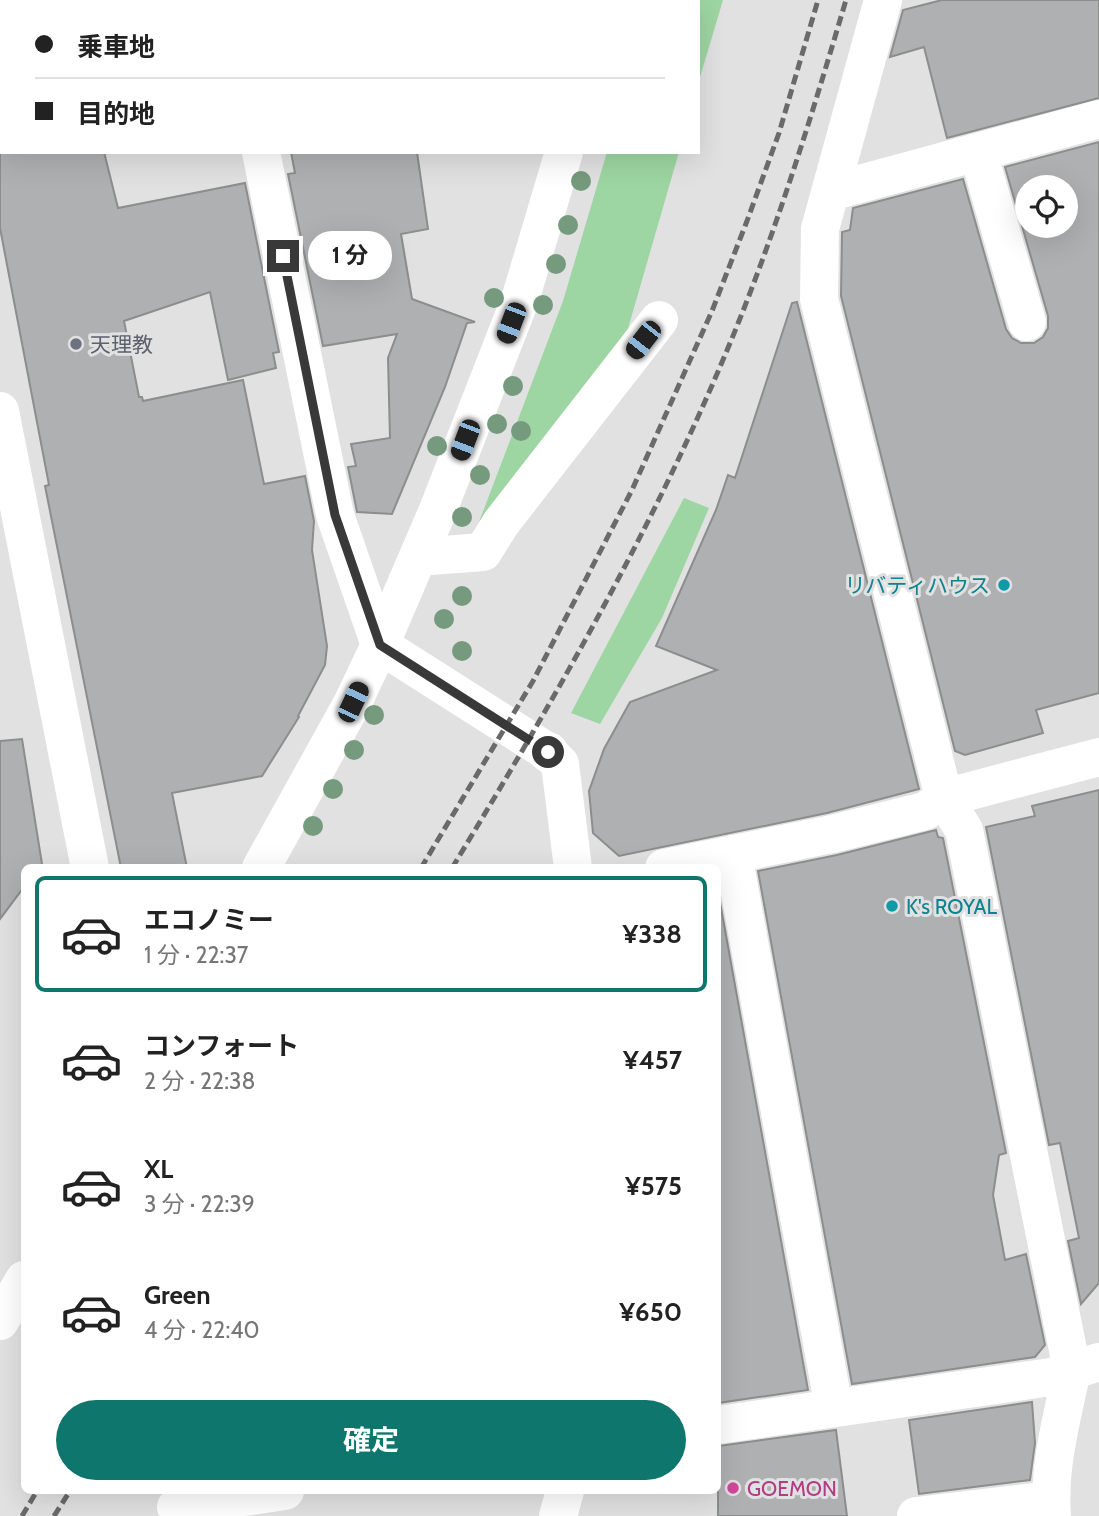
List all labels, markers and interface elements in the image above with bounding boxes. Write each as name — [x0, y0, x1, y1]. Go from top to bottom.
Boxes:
text: 乗車地 — [77, 31, 155, 63]
text: 目的地 — [77, 98, 155, 130]
map controls — [1015, 175, 1078, 238]
button: locate — [1015, 175, 1078, 238]
callout: 1 分 — [308, 232, 392, 280]
route end — [267, 240, 299, 272]
text: 1 分 — [332, 241, 368, 269]
car — [494, 300, 529, 346]
car — [622, 317, 665, 363]
place label: 天理教 — [90, 332, 153, 357]
marker: 天理教 — [68, 336, 84, 352]
car — [448, 417, 483, 463]
place label: リバティハウス — [844, 573, 990, 598]
marker: リバティハウス — [996, 577, 1012, 593]
car — [335, 679, 372, 725]
route start — [532, 736, 564, 768]
place label: K's ROYAL — [906, 894, 997, 919]
marker: K's ROYAL — [884, 898, 900, 914]
icon: car — [60, 903, 123, 966]
text: エコノミー — [144, 904, 274, 936]
text: ¥338 — [623, 918, 682, 950]
text: 1 分 · 22:37 — [144, 941, 248, 969]
icon: car — [60, 1029, 123, 1092]
text: コンフォート — [144, 1030, 299, 1062]
text: ¥457 — [623, 1044, 682, 1076]
text: 2 分 · 22:38 — [144, 1067, 255, 1095]
text: XL — [144, 1153, 173, 1185]
icon: car — [60, 1155, 123, 1218]
text: ¥575 — [625, 1170, 682, 1202]
text: 3 分 · 22:39 — [144, 1190, 255, 1218]
text: Green — [144, 1279, 211, 1311]
icon: car — [60, 1281, 123, 1344]
text: ¥650 — [619, 1296, 682, 1328]
text: 4 分 · 22:40 — [144, 1316, 260, 1344]
button: 確定 — [56, 1400, 686, 1480]
place label: GOEMON — [747, 1476, 837, 1501]
marker: GOEMON — [725, 1480, 741, 1496]

